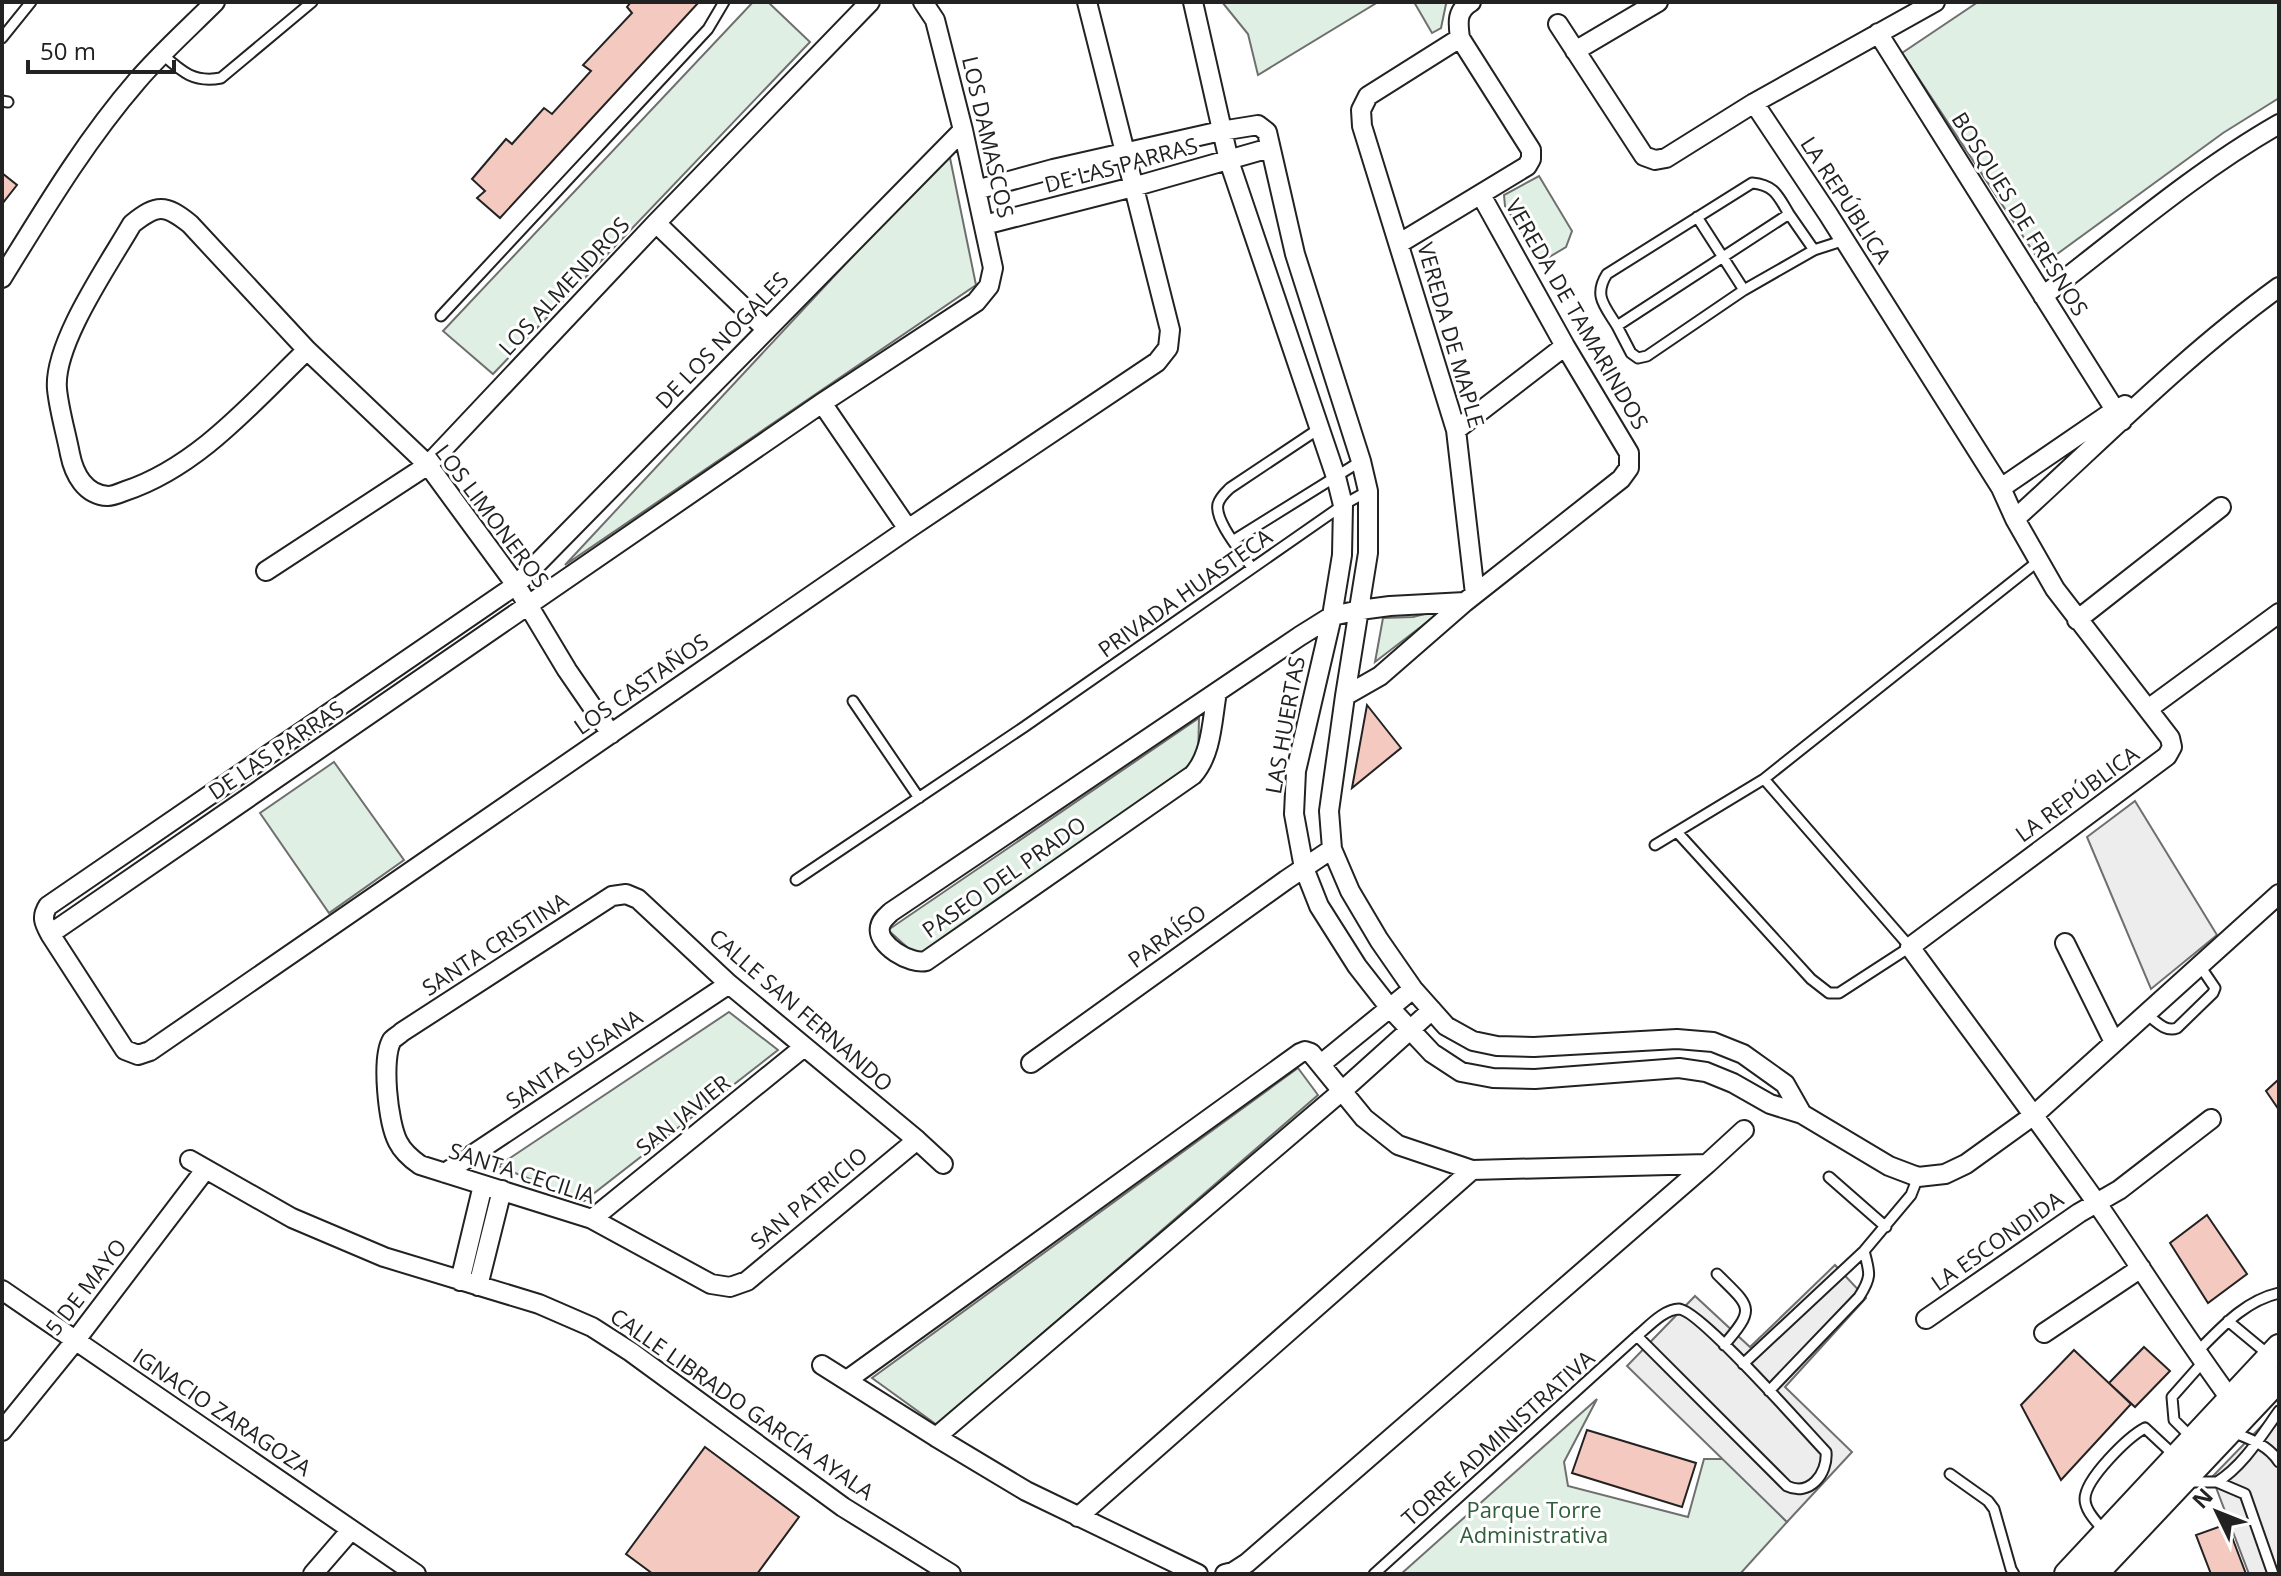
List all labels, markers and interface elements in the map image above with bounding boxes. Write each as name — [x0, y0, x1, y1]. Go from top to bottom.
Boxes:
scale bar — [28, 24, 174, 74]
text: 50 m — [40, 34, 96, 67]
street label: LOS DAMASCOS — [956, 53, 1022, 221]
street label: BOSQUES DE FRESNOS — [1946, 106, 2096, 321]
street label: DE LAS PARRAS — [1041, 129, 1201, 199]
street label: LA REPÚBLICA — [1795, 130, 1899, 269]
street label: VEREDA DE TAMARINDOS — [1499, 193, 1656, 434]
street label: LOS ALMENDROS — [491, 210, 635, 361]
street label: VEREDA DE MAPLE — [1411, 239, 1493, 431]
street label: DE LOS NOGALES — [648, 264, 794, 414]
street label: LOS LIMONEROS — [429, 438, 557, 593]
street label: PRIVADA HUASTECA — [1091, 521, 1277, 664]
street label: LOS CASTAÑOS — [567, 626, 714, 741]
street label: LAS HUERTAS — [1257, 654, 1311, 796]
street label: DE LAS PARRAS — [202, 693, 349, 806]
street label: LA REPÚBLICA — [2009, 738, 2144, 848]
street label: PASEO DEL PRADO — [916, 808, 1091, 944]
street label: SANTA CRISTINA — [416, 885, 573, 1002]
street label: PARAÍSO — [1121, 897, 1212, 974]
street label: CALLE SAN FERNANDO — [703, 921, 900, 1097]
street label: SANTA SUSANA — [499, 1001, 648, 1115]
street label: SAN JAVIER — [629, 1067, 736, 1161]
street label: SANTA CECILIA — [445, 1134, 599, 1210]
street label: SAN PATRICIO — [743, 1139, 873, 1255]
street label: LA ESCONDIDA — [1924, 1183, 2069, 1297]
street label: 5 DE MAYO — [38, 1232, 133, 1341]
street label: CALLE LIBRADO GARCÍA AYALA — [605, 1300, 880, 1506]
street label: IGNACIO ZARAGOZA — [128, 1340, 318, 1482]
street label: TORRE ADMINISTRATIVA — [1394, 1342, 1600, 1532]
north arrow — [2177, 1472, 2257, 1552]
text: N — [2185, 1481, 2219, 1514]
park label: Parque Torre Administrativa — [1460, 1494, 1608, 1549]

